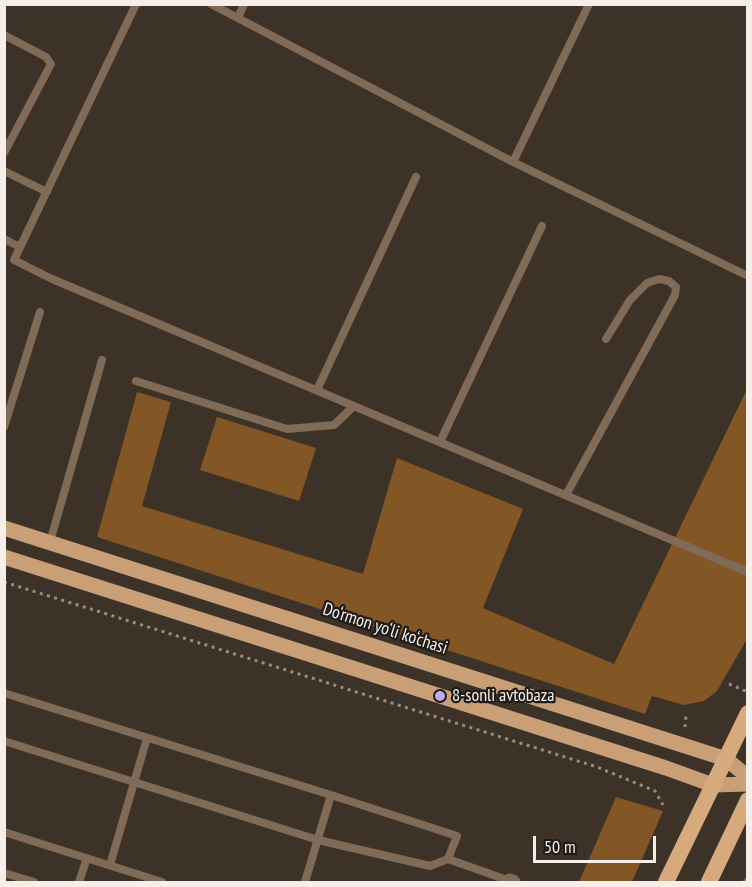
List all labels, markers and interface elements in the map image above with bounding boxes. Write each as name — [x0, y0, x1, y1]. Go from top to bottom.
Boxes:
street label: Do‘rmon yo‘li ko‘chasi — [320, 599, 450, 659]
place label: 8-sonli avtobaza — [452, 685, 554, 707]
marker: 8-sonli avtobaza — [433, 689, 447, 703]
scale bar — [536, 824, 659, 862]
text: 50 m — [544, 835, 576, 858]

